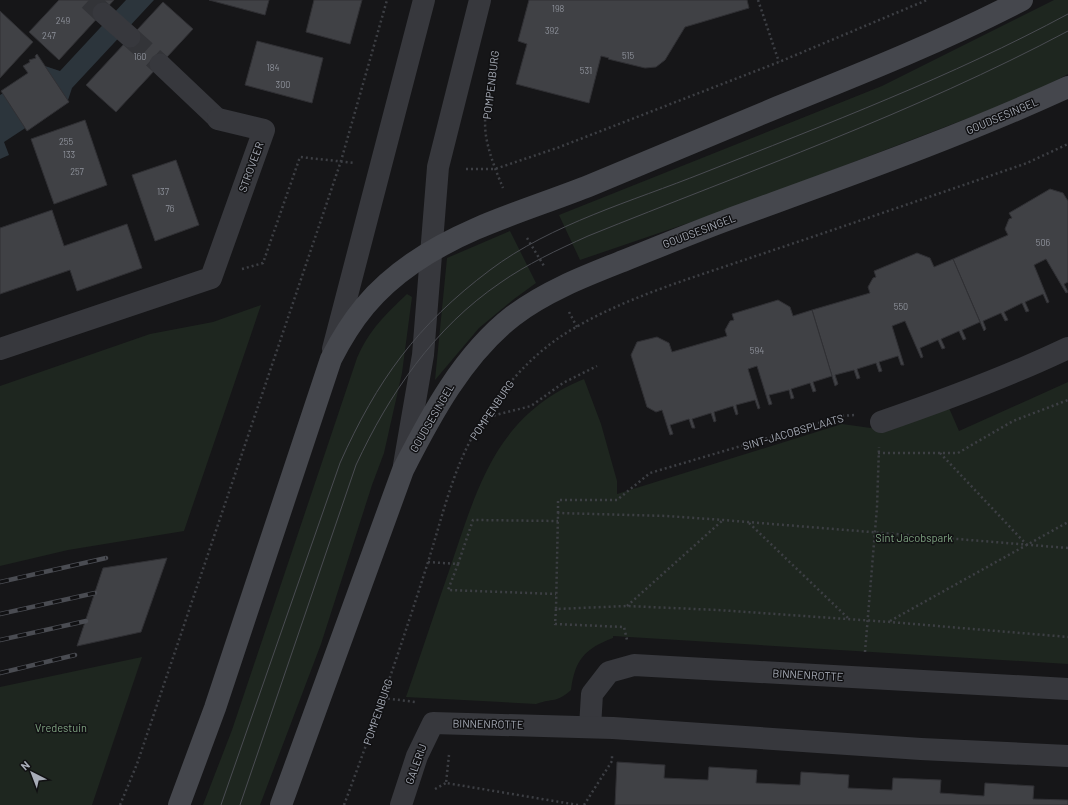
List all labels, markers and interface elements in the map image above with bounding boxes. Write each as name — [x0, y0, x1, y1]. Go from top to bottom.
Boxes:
house number: 198 — [552, 3, 565, 14]
house number: 249 — [56, 15, 71, 26]
house number: 392 — [545, 25, 559, 36]
house number: 247 — [42, 30, 57, 41]
street label: POMPENBURG — [480, 50, 501, 120]
house number: 515 — [622, 50, 634, 61]
house number: 160 — [134, 51, 146, 62]
house number: 184 — [267, 62, 279, 73]
house number: 531 — [580, 65, 592, 76]
house number: 300 — [276, 79, 290, 90]
street label: GOUDSESINGEL — [964, 95, 1040, 137]
house number: 255 — [59, 136, 73, 147]
street label: STROVEER — [235, 140, 266, 194]
house number: 133 — [63, 149, 76, 160]
house number: 257 — [70, 166, 85, 177]
house number: 137 — [157, 186, 170, 197]
house number: 76 — [166, 203, 175, 214]
street label: GOUDSESINGEL — [661, 211, 737, 250]
house number: 506 — [1036, 237, 1051, 248]
house number: 550 — [894, 301, 908, 312]
house number: 594 — [750, 345, 764, 356]
street label: POMPENBURG — [467, 377, 516, 442]
street label: GOUDSESINGEL — [407, 381, 456, 454]
street label: SINT-JACOBSPLAATS — [741, 411, 845, 452]
park label: Sint Jacobspark — [875, 531, 953, 544]
street label: BINNENROTTE — [772, 666, 844, 683]
street label: POMPENBURG — [360, 677, 395, 747]
street label: BINNENROTTE — [452, 716, 524, 731]
park label: Vredestuin — [35, 721, 87, 734]
street label: GALERIJ — [402, 742, 429, 786]
north arrow — [12, 753, 52, 793]
text: N — [18, 758, 32, 772]

